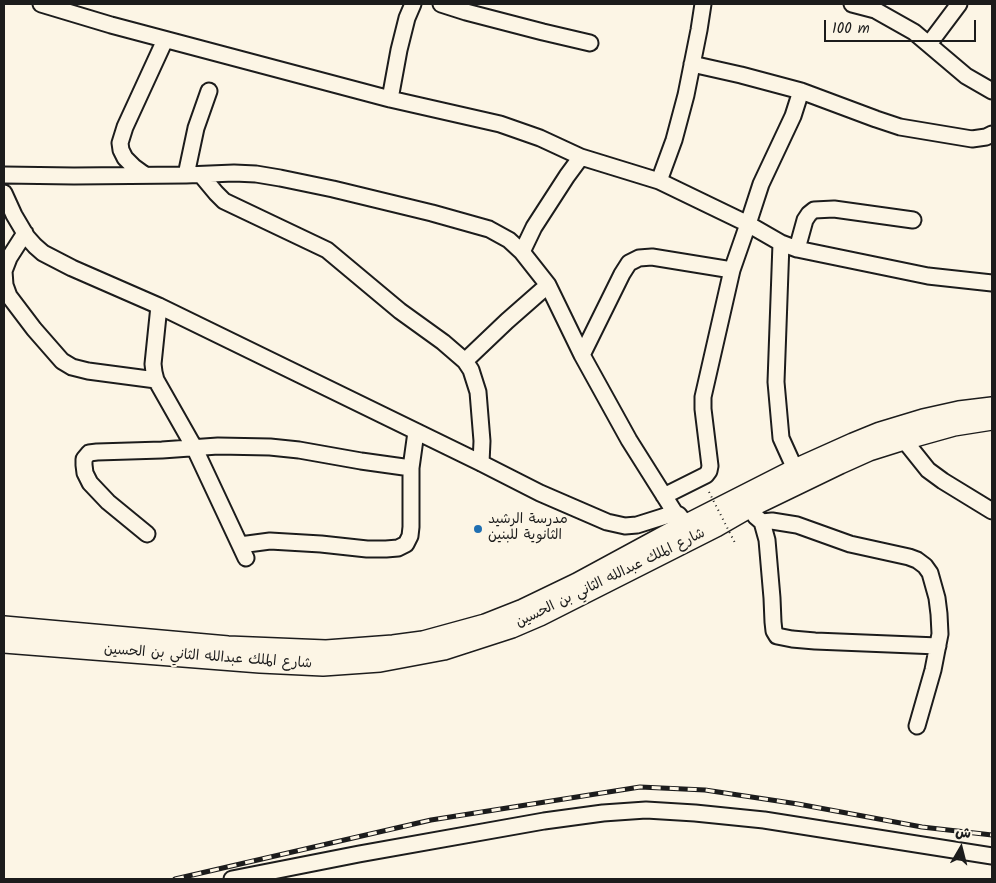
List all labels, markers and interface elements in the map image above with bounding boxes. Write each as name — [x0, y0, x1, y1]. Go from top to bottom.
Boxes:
scale bar — [826, 10, 978, 42]
text: 100 m — [832, 17, 870, 41]
place label: مدرسة الرشيد الثانوية للبنين — [488, 513, 568, 546]
marker: مدرسة الرشيد الثانوية للبنين — [472, 523, 484, 535]
street label: شارع الملك عبدالله الثاني بن الحسين — [514, 526, 708, 632]
street label: شارع الملك عبدالله الثاني بن الحسين — [103, 642, 313, 674]
text: ش — [954, 821, 972, 845]
north arrow — [936, 823, 986, 873]

